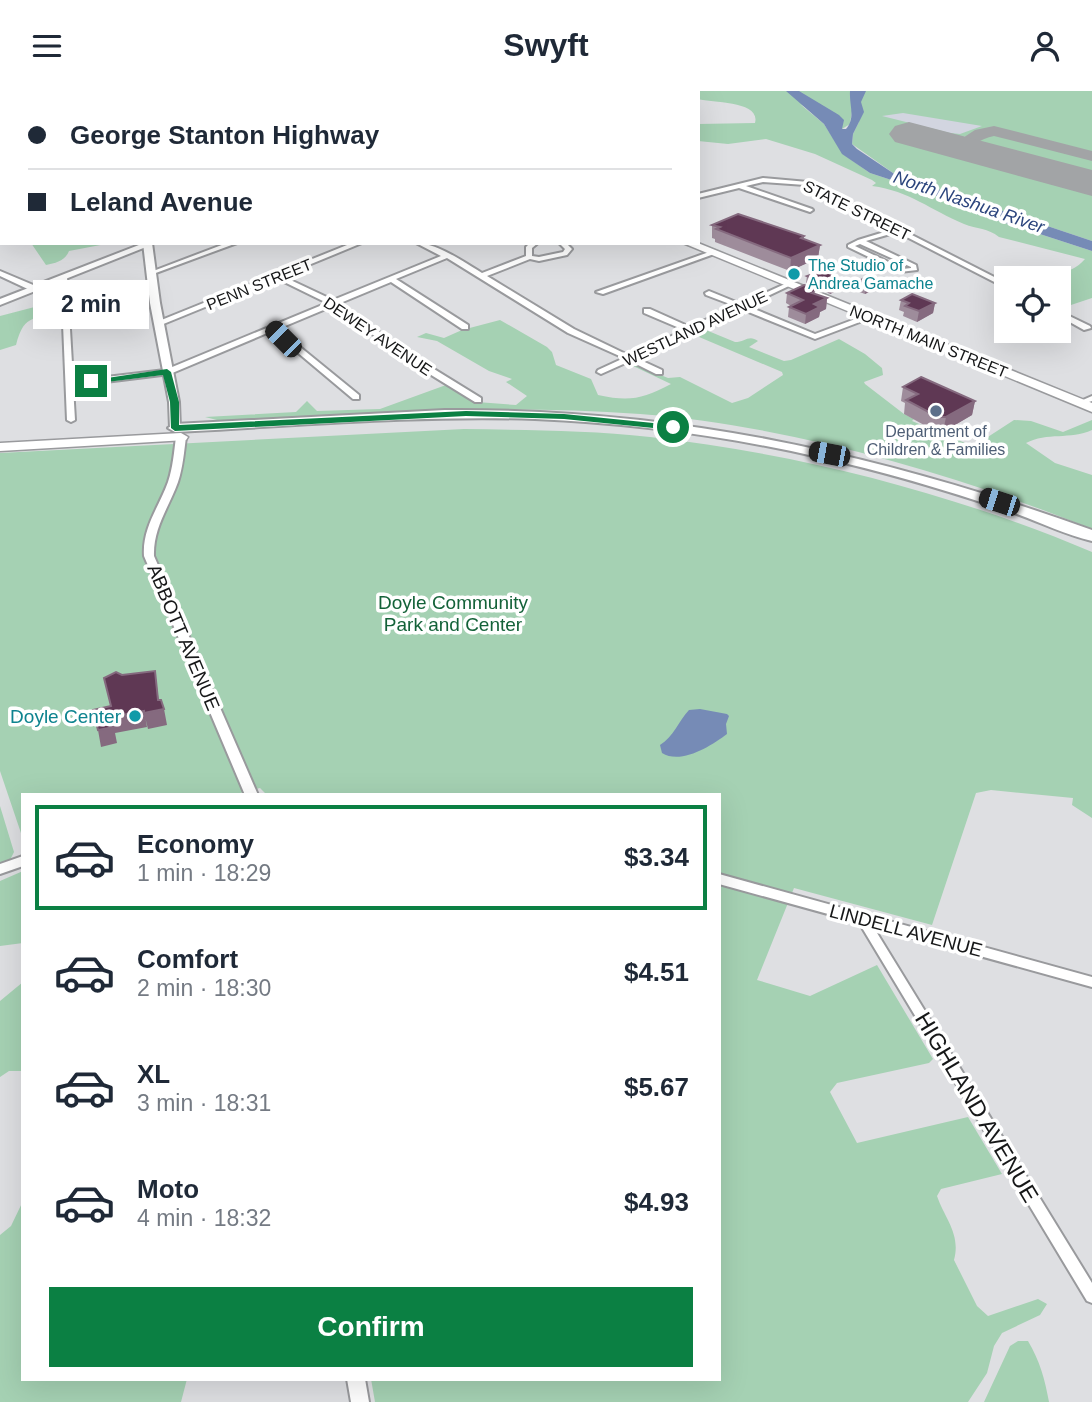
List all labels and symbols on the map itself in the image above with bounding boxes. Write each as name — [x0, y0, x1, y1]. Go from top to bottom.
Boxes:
water label: North Nashua River — [891, 167, 1048, 238]
street label: STATE STREET — [801, 177, 913, 244]
street label: PENN STREET — [204, 256, 315, 313]
place label: The Studio of Andrea Gamache — [808, 257, 934, 292]
marker: The Studio of Andrea Gamache — [786, 266, 802, 282]
callout: 2 min — [33, 279, 149, 329]
street label: WESTLAND AVENUE — [620, 288, 770, 369]
street label: DEWEY AVENUE — [321, 294, 435, 379]
street label: NORTH MAIN STREET — [847, 302, 1010, 381]
car — [261, 317, 306, 361]
route end — [75, 365, 107, 397]
marker: Department of Children & Families — [928, 403, 944, 419]
route start — [657, 411, 689, 443]
place label: Department of Children & Families — [867, 423, 1005, 458]
car — [807, 440, 852, 468]
car — [976, 486, 1023, 518]
street label: ABBOTT AVENUE — [143, 561, 224, 713]
park label: Doyle Community Park and Center — [378, 592, 528, 635]
place label: Doyle Center — [10, 706, 122, 727]
marker: Doyle Center — [127, 708, 143, 724]
street label: LINDELL AVENUE — [827, 900, 985, 961]
street label: HIGHLAND AVENUE — [910, 1007, 1044, 1207]

